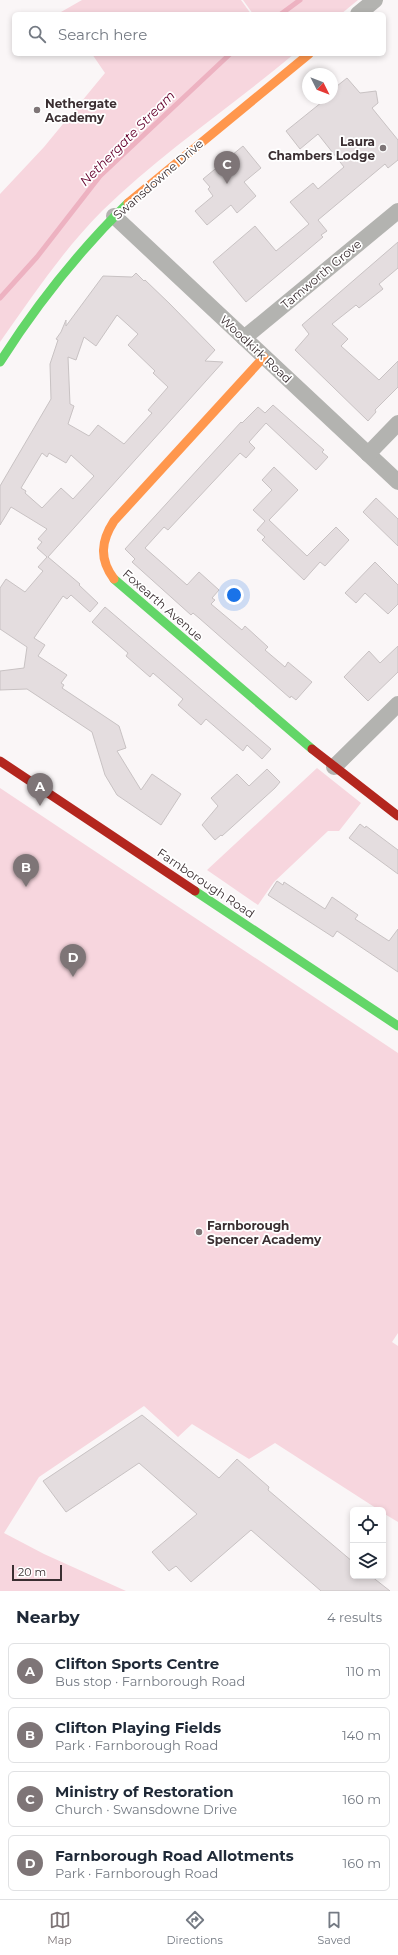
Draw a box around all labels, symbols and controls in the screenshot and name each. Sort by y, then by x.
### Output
search box [12,12,386,56]
icon: search [26,23,48,45]
text: Search here [58,25,147,44]
north arrow [302,68,338,104]
water label: Nethergate Stream [76,87,178,189]
place label: Nethergate Academy [44,96,117,125]
marker: Nethergate Academy [32,105,42,115]
place label: Laura Chambers Lodge [268,134,375,163]
street label: Swansdowne Drive [110,136,206,222]
marker: Laura Chambers Lodge [378,143,388,153]
pin: C [214,151,240,184]
street label: Tamworth Grove [278,236,364,312]
street label: Woodkirk Road [217,312,295,386]
street label: Foxearth Avenue [120,566,206,644]
your location [224,585,244,605]
pin: A [27,773,53,806]
street label: Farnborough Road [155,845,257,921]
pin: B [13,854,39,887]
pin: D [60,944,86,977]
place label: Farnborough Spencer Academy [207,1218,322,1247]
marker: Farnborough Spencer Academy [194,1227,204,1237]
map controls [350,1507,386,1579]
button: locate [350,1507,386,1543]
button: layers [350,1543,386,1579]
scale bar [12,1563,62,1582]
text: 20 m [18,1565,46,1579]
text: Nearby [16,1607,80,1627]
text: 4 results [327,1609,382,1625]
text: Clifton Sports Centre [55,1654,219,1673]
text: A [25,1663,35,1679]
text: 110 m [346,1663,381,1679]
text: Bus stop · Farnborough Road [55,1673,245,1689]
text: Clifton Playing Fields [55,1718,221,1737]
text: B [25,1727,35,1743]
text: 140 m [342,1727,381,1743]
text: Park · Farnborough Road [55,1737,218,1753]
text: Ministry of Restoration [55,1782,234,1801]
text: C [25,1791,35,1807]
text: 160 m [343,1791,381,1807]
text: Church · Swansdowne Drive [55,1801,237,1817]
text: Farnborough Road Allotments [55,1846,294,1865]
text: D [25,1855,35,1871]
text: 160 m [343,1855,381,1871]
text: Park · Farnborough Road [55,1865,218,1881]
tab: Map [47,1909,72,1947]
tab: Directions [167,1909,223,1947]
tab: Saved [318,1909,351,1947]

